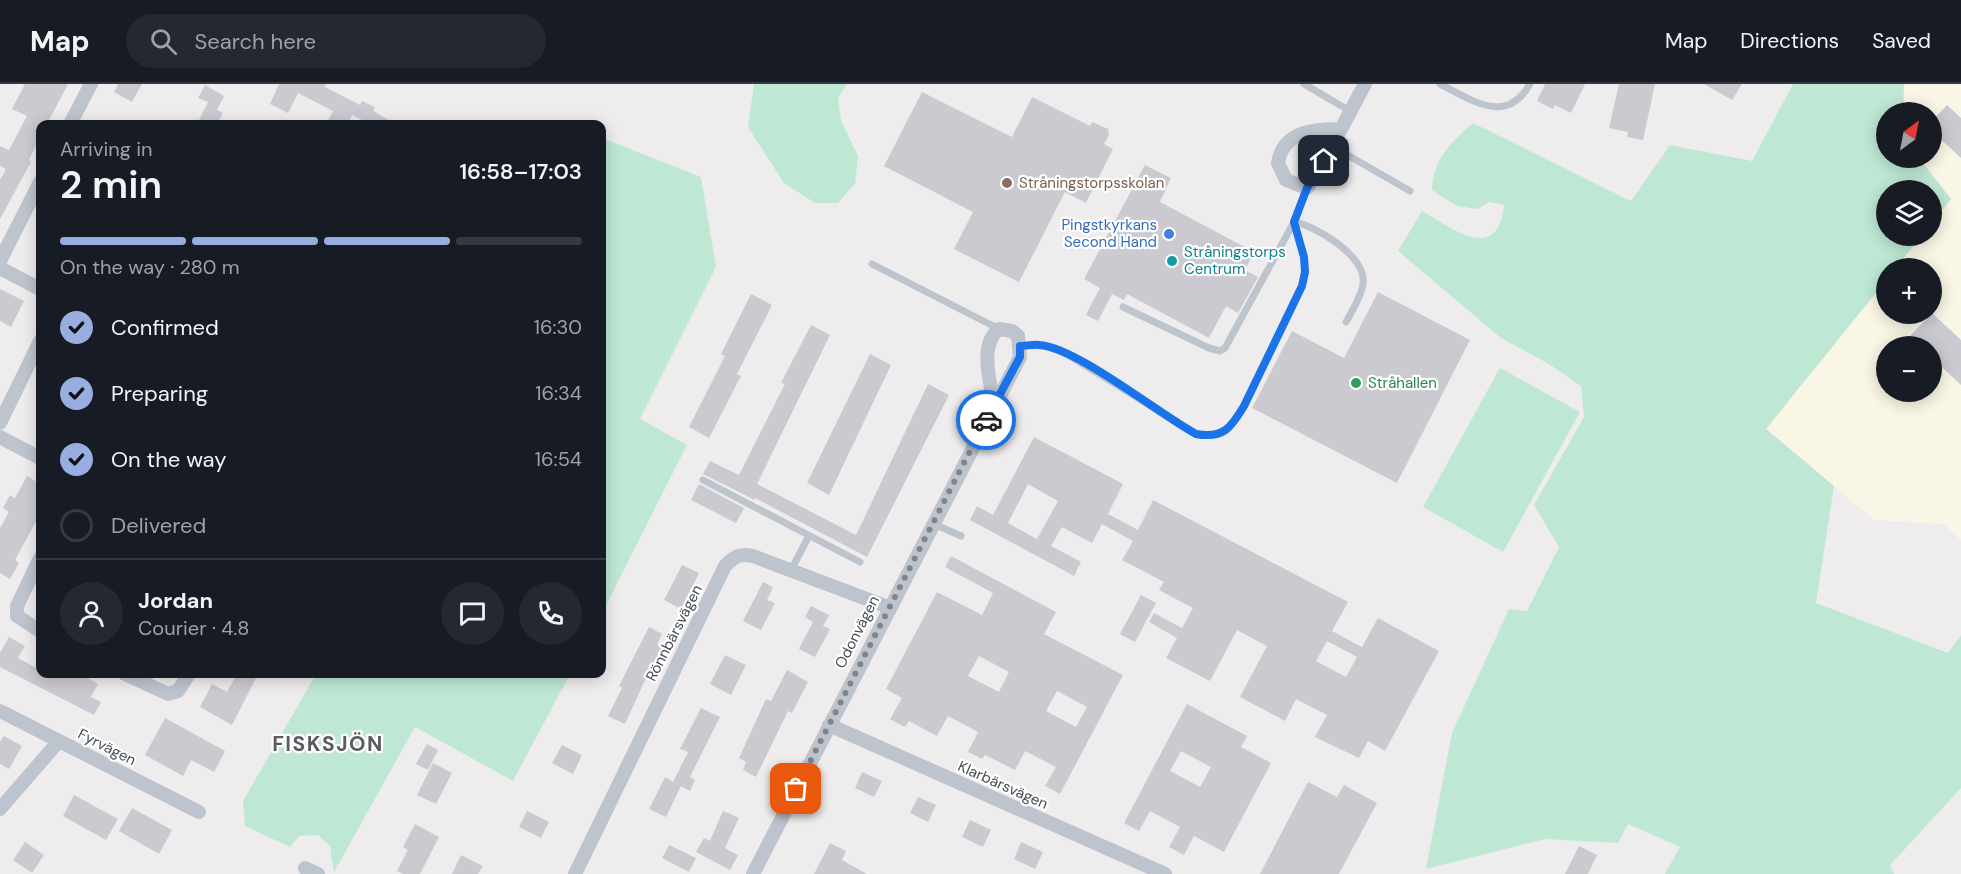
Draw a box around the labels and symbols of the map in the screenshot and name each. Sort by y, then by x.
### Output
north arrow [1876,102,1942,168]
pin [1298,135,1349,186]
place label: Stråningstorpsskolan [1019,173,1164,193]
marker: Stråningstorpsskolan [1000,176,1014,190]
place label: Pingstkyrkans Second Hand [1061,215,1157,252]
marker: Pingstkyrkans Second Hand [1162,227,1176,241]
place label: Stråningstorps Centrum [1184,242,1286,279]
marker: Stråningstorps Centrum [1165,254,1179,268]
place label: Stråhallen [1368,373,1437,393]
marker: Stråhallen [1349,376,1363,390]
courier [956,390,1016,450]
street label: Rönnbärsvägen [641,581,707,685]
street label: Odonvägen [830,592,884,672]
street label: Fyrvägen [74,724,140,770]
district label: FISKSJÖN [272,730,384,758]
street label: Klarbärsvägen [955,756,1051,814]
pin [770,763,821,814]

